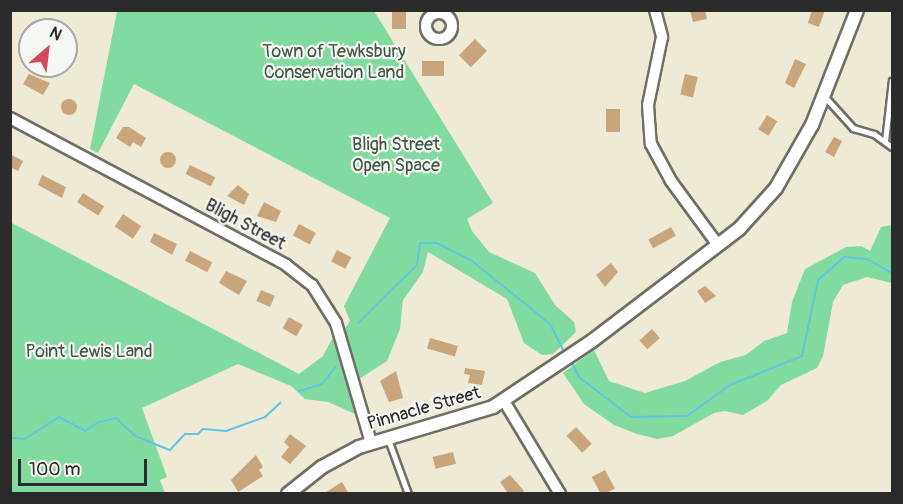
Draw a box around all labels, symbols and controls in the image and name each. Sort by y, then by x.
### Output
north arrow [18,18,78,78]
text: N [46,22,65,45]
park label: Town of Tewksbury Conservation Land [262,42,406,84]
park label: Bligh Street Open Space [352,135,440,178]
street label: Bligh Street [201,195,289,255]
park label: Point Lewis Land [25,341,153,363]
street label: Pinnacle Street [365,383,483,435]
scale bar [21,447,150,485]
text: 100 m [29,458,81,481]

